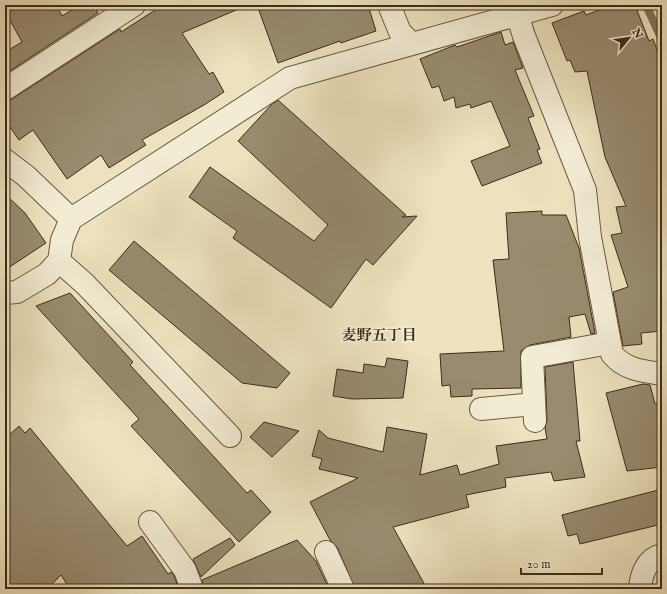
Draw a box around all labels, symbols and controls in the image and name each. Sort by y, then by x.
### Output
north arrow [609,18,649,58]
text: N [628,25,646,42]
district label: 麦野五丁目 [341,326,417,345]
scale bar [521,550,602,576]
text: 20 m [527,557,550,572]

